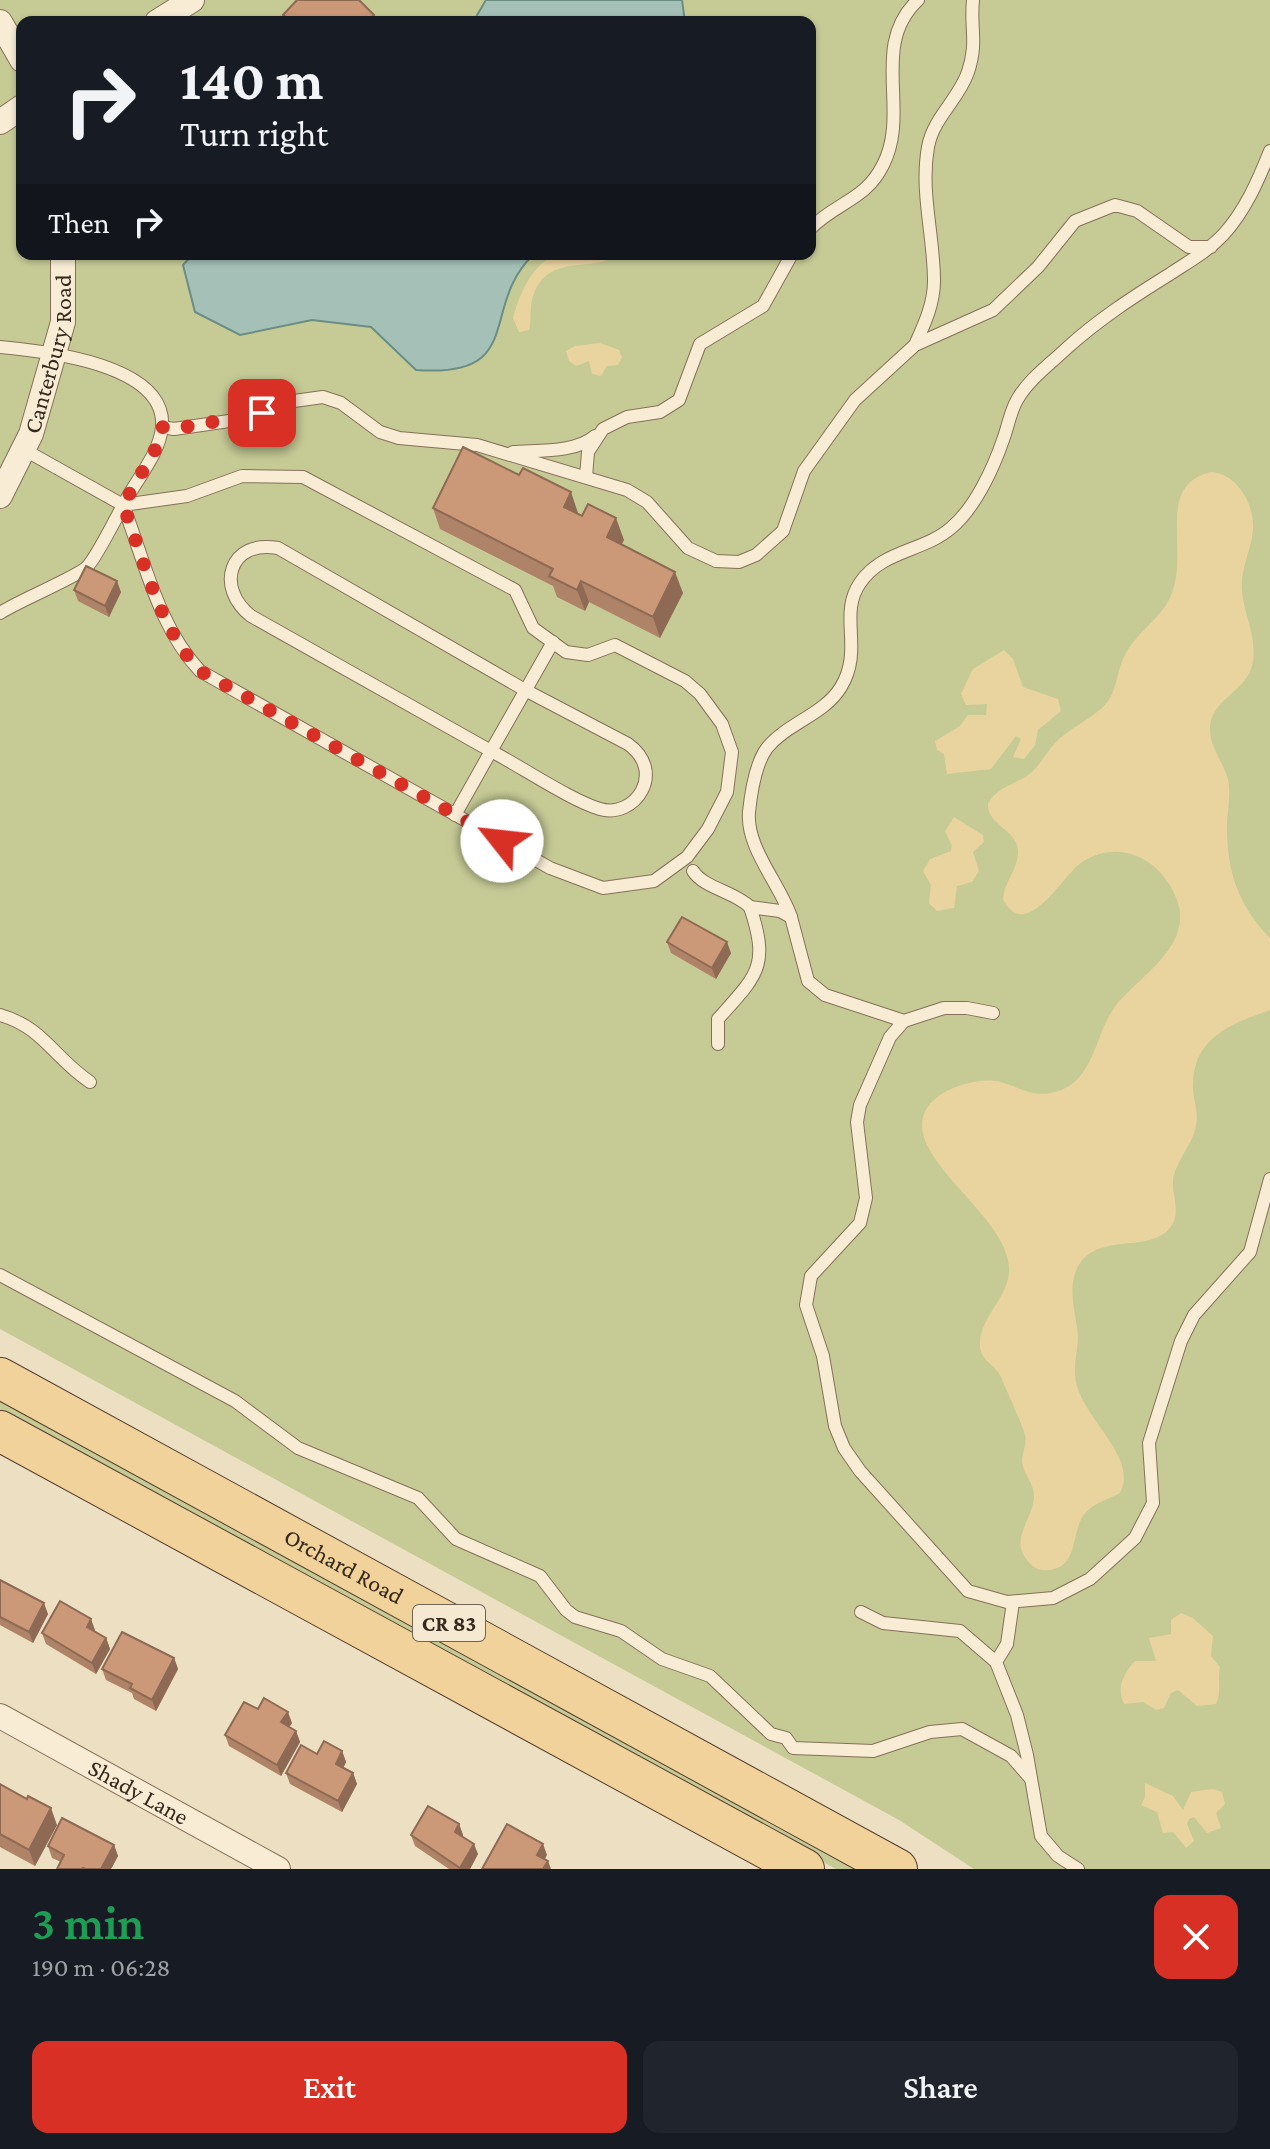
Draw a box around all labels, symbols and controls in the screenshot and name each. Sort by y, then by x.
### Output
icon: right [48,48,152,152]
text: 140 m [180,49,323,111]
text: Turn right [180,114,328,154]
icon: right [126,200,170,244]
text: Then [48,206,110,239]
street label: Canterbury Road [18,274,76,436]
pin [228,379,296,447]
icon: arrive [240,391,284,435]
position arrow [460,799,544,883]
street label: Orchard Road [280,1522,409,1609]
road number: CR 83 [413,1605,485,1641]
street label: Shady Lane [84,1753,193,1830]
button: close [1154,1895,1238,1979]
text: 3 min [32,1896,144,1949]
text: 190 m · 06:28 [32,1953,171,1982]
button: Exit [32,2041,627,2133]
button: Share [643,2041,1238,2133]

